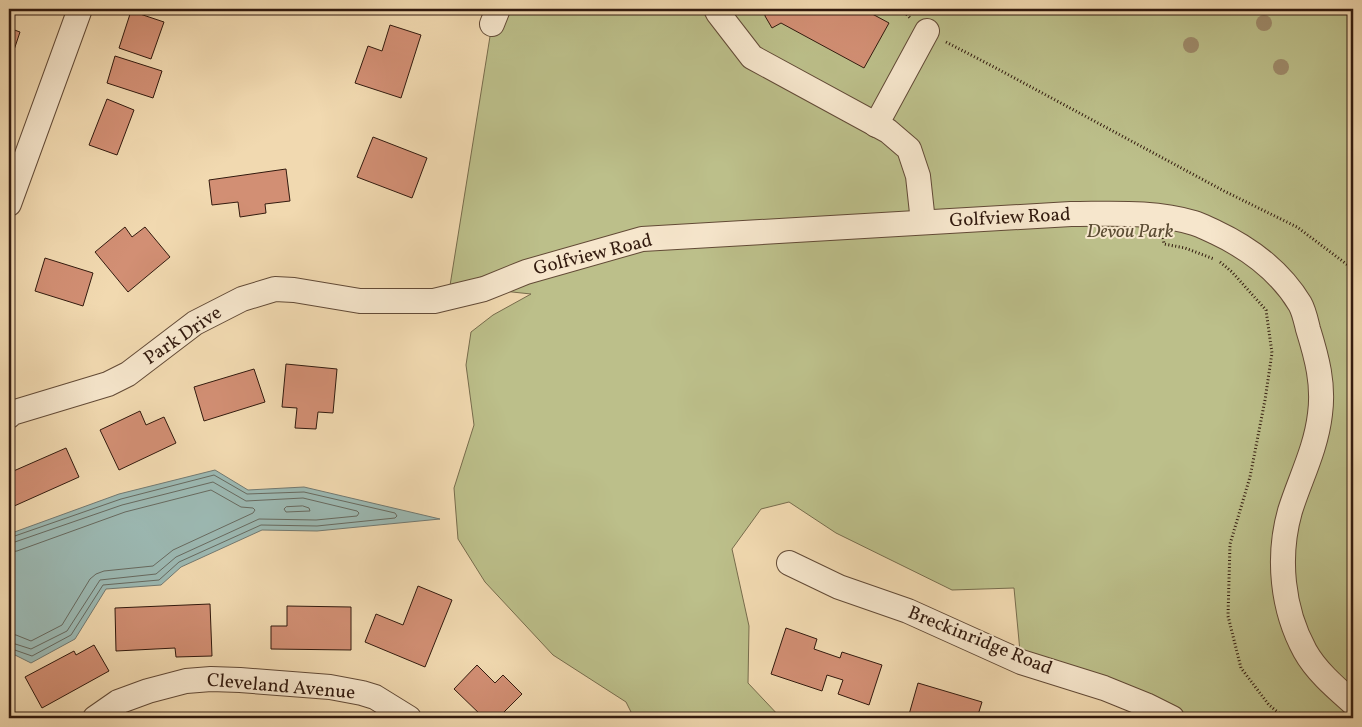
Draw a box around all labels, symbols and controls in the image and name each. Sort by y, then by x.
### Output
street label: Golfview Road [949,202,1071,234]
park label: Devou Park [1087,219,1174,245]
street label: Golfview Road [531,228,655,282]
street label: Park Drive [139,300,227,372]
street label: Breckinridge Road [904,600,1056,682]
street label: Cleveland Avenue [206,668,356,706]

